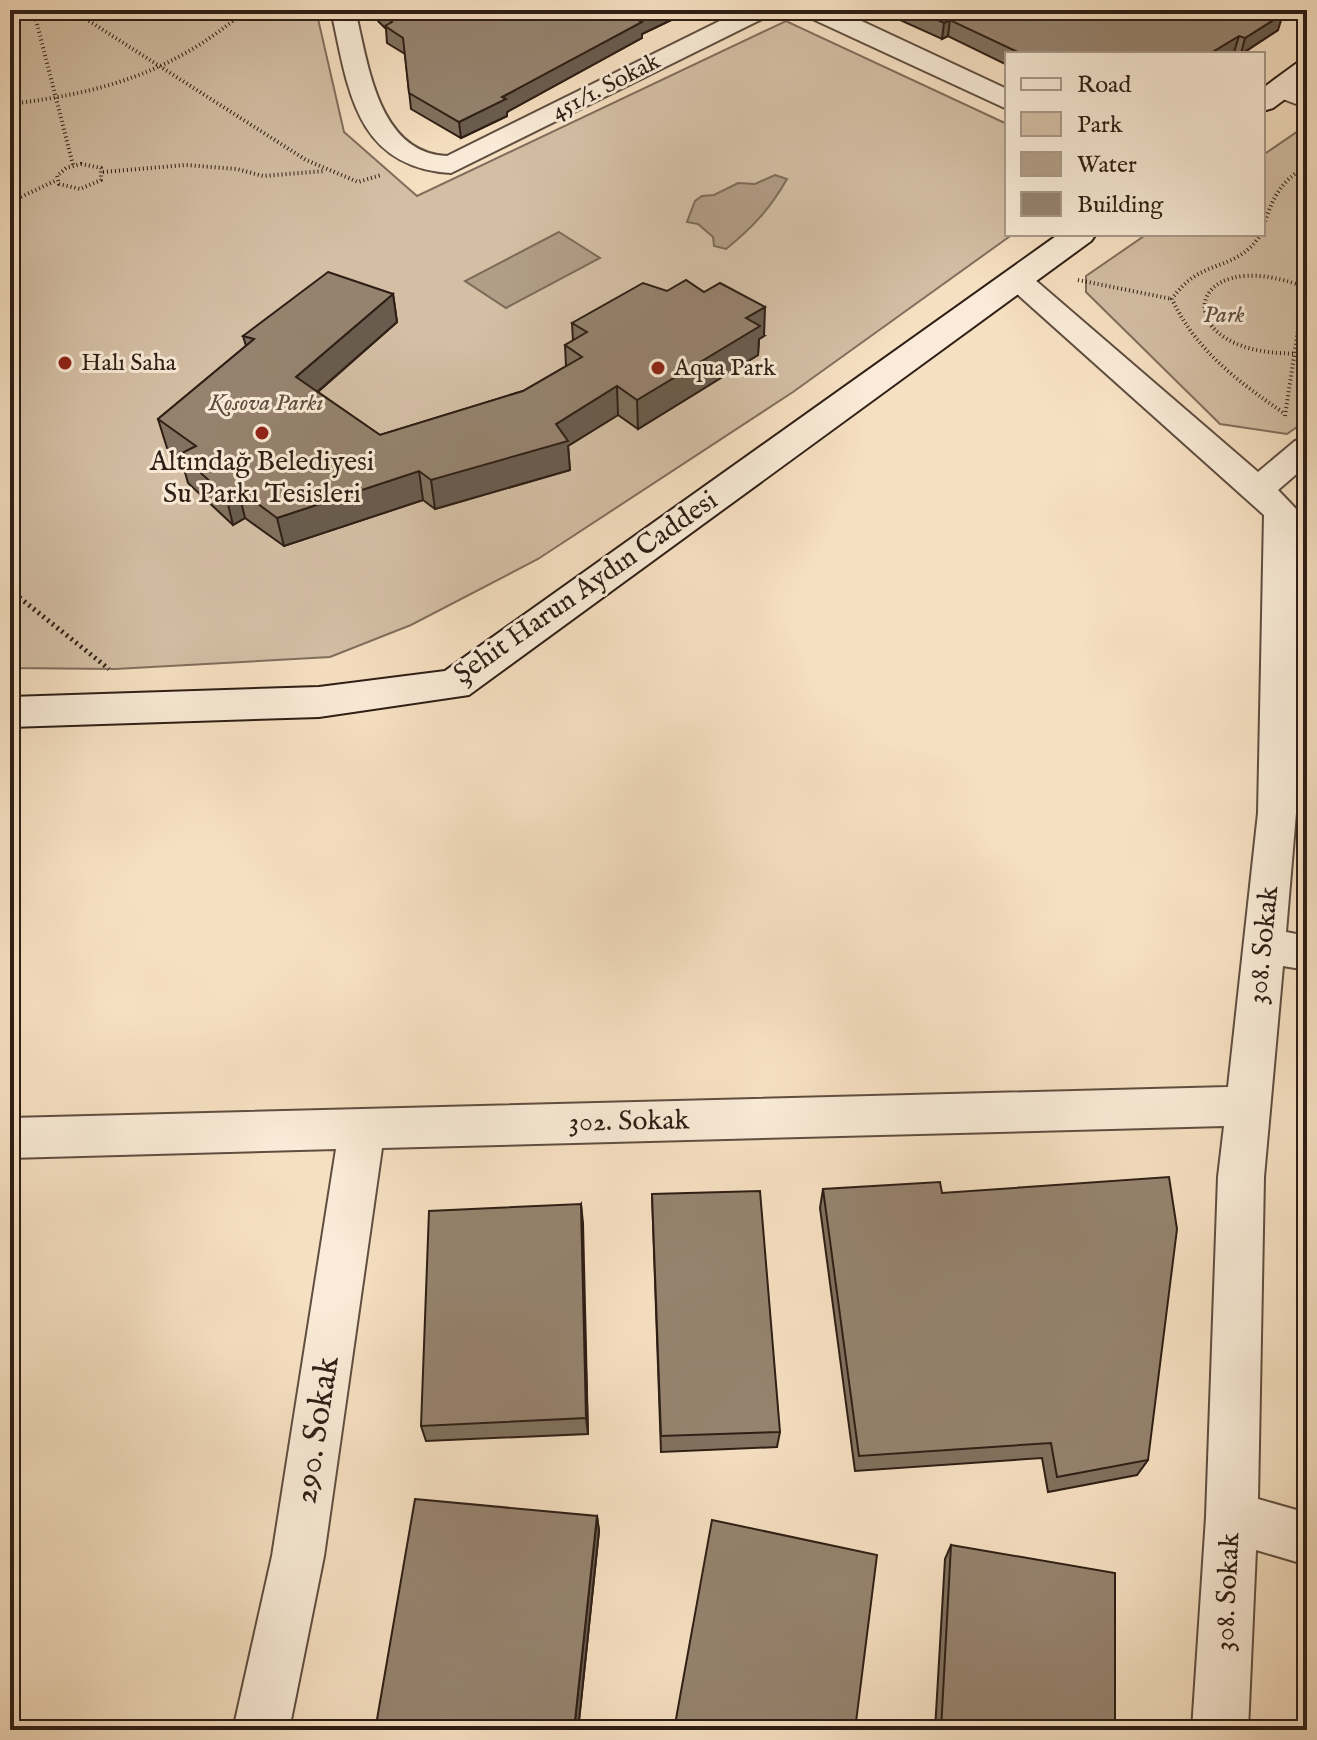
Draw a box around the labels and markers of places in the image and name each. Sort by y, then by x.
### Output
place label: Halı Saha [81,348,177,379]
place label: Aqua Park [673,353,776,384]
marker: Halı Saha [56,354,74,372]
marker: Aqua Park [649,359,667,377]
marker: Altındağ Belediyesi Su Parkı Tesisleri [253,424,271,442]
place label: Altındağ Belediyesi Su Parkı Tesisleri [149,445,374,512]

